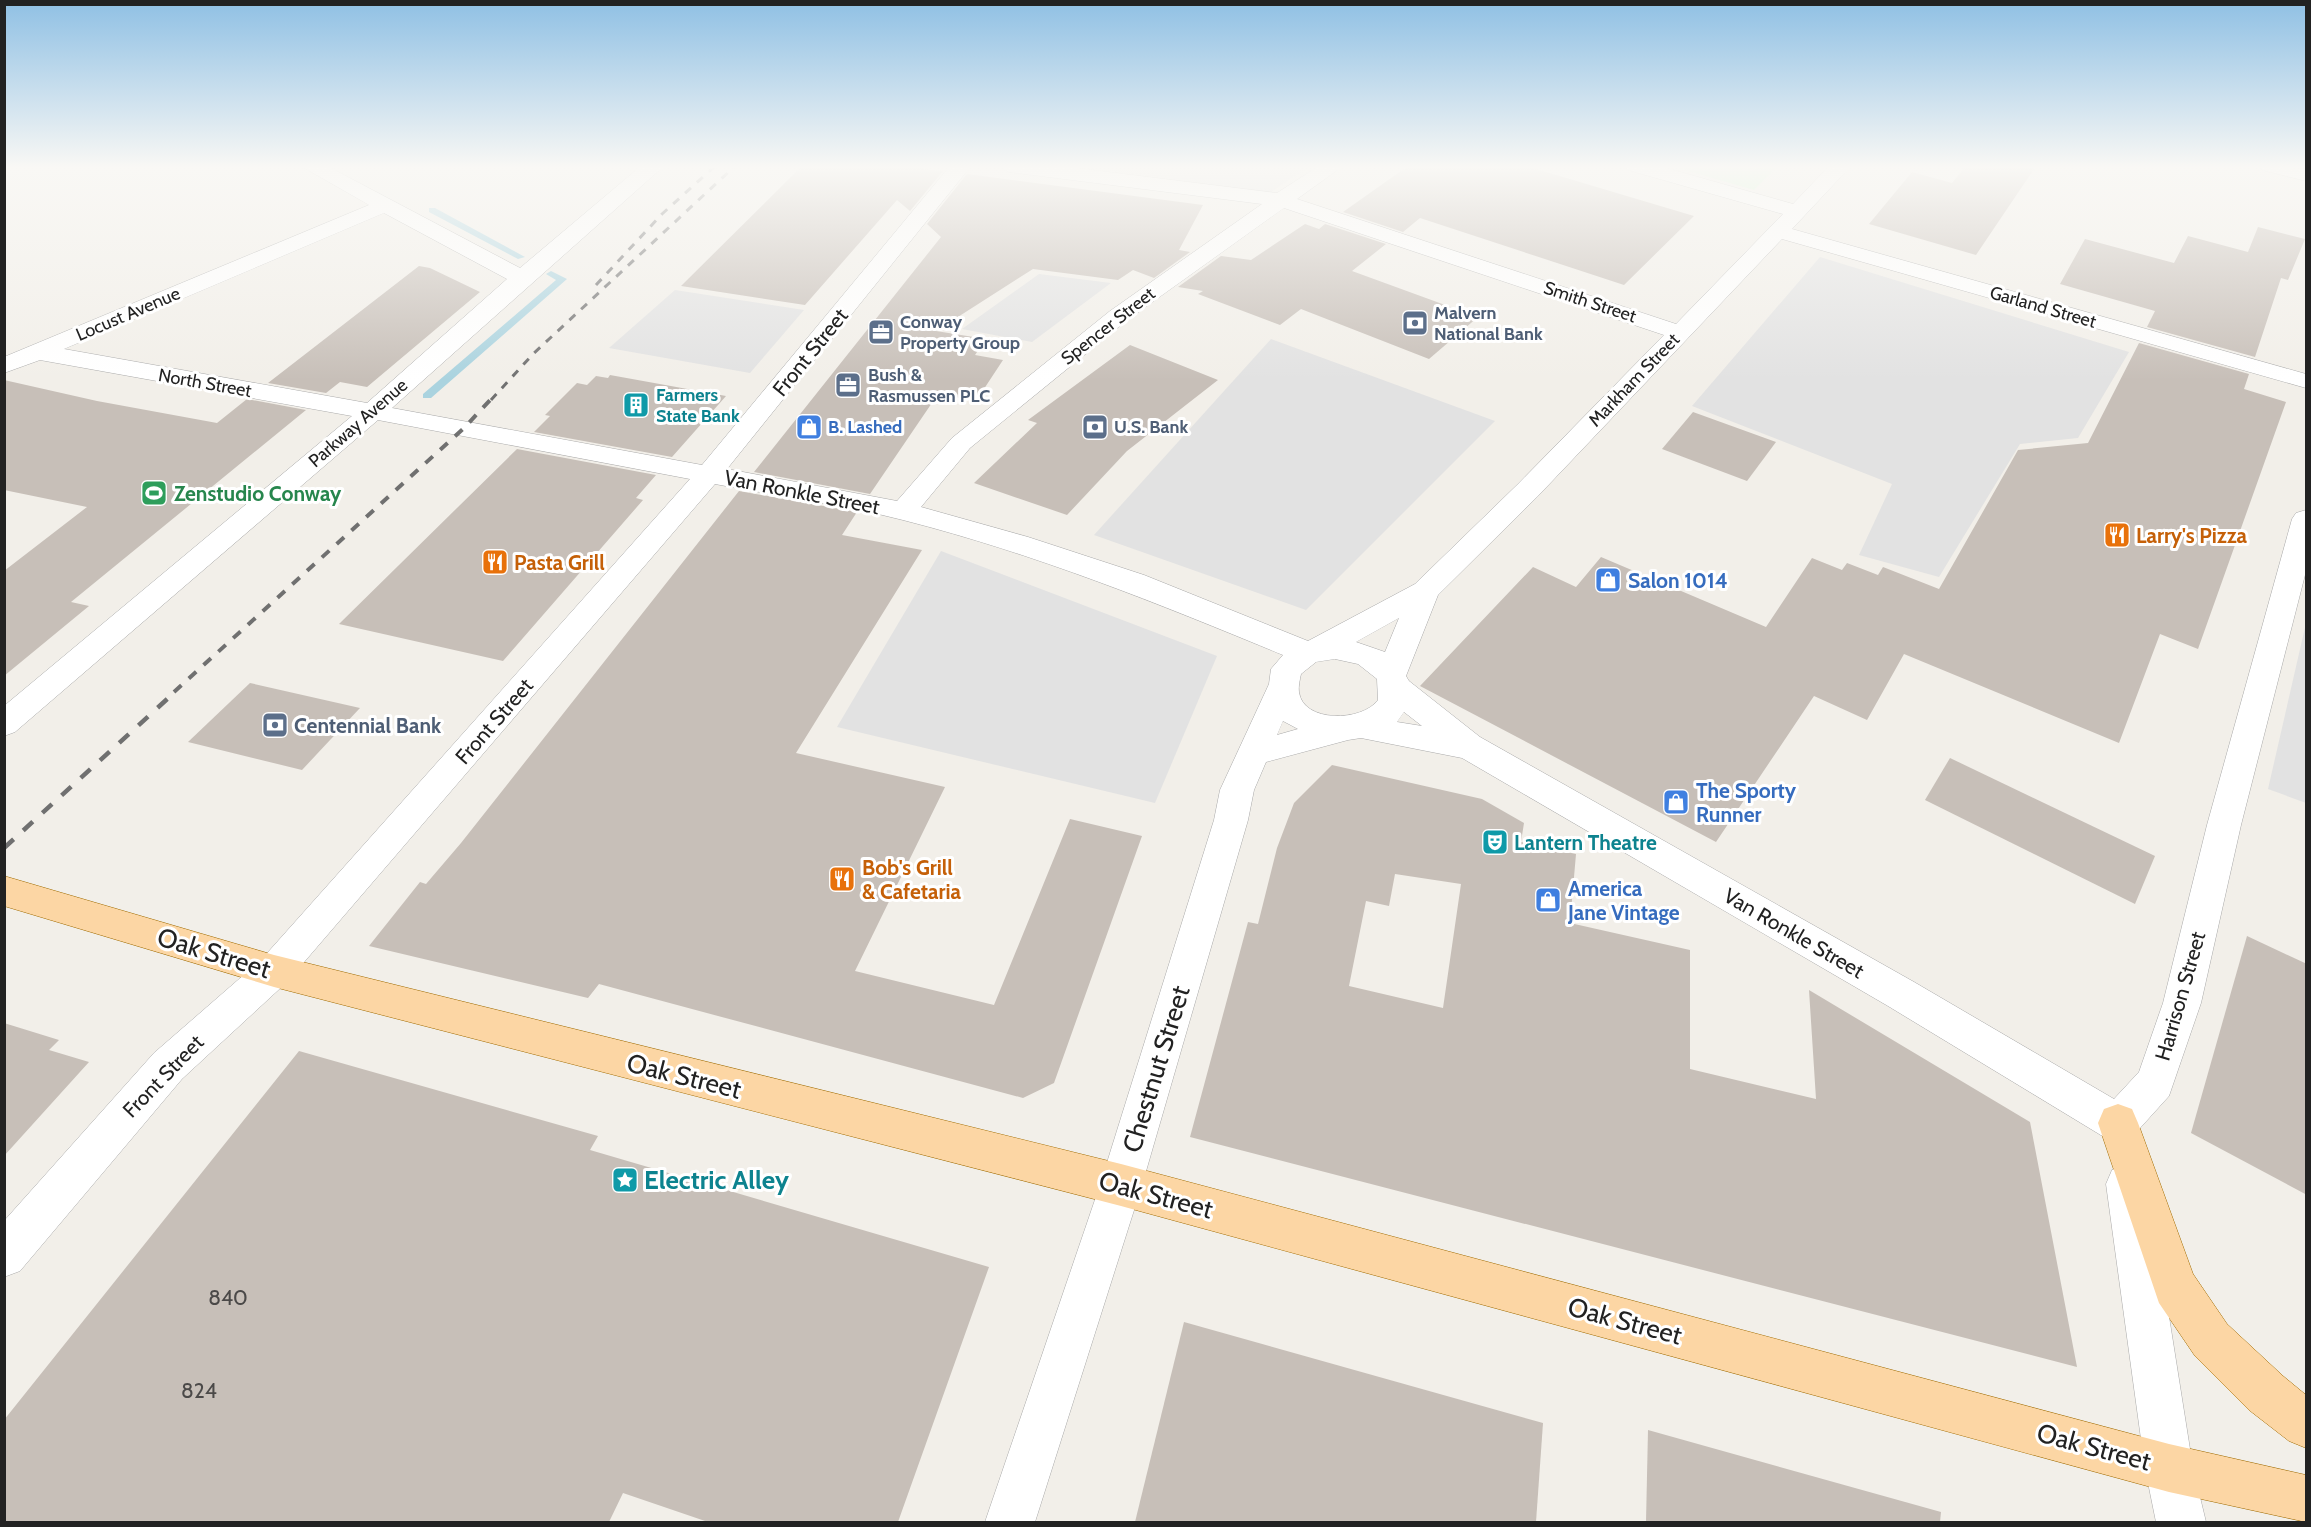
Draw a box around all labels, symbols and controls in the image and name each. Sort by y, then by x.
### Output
street label: Smith Street [1541,277,1639,327]
street label: Garland Street [1987,281,2099,333]
street label: Locust Avenue [73,282,183,346]
street label: Spencer Street [1057,283,1159,369]
place label: Malvern National Bank [1434,302,1543,345]
street label: Front Street [767,303,853,401]
bank icon: Malvern National Bank [1400,308,1430,338]
place label: Conway Property Group [900,311,1020,354]
office icon: Conway Property Group [866,317,896,347]
street label: Markham Street [1584,329,1684,431]
street label: North Street [157,364,253,402]
place label: Bush & Rasmussen PLC [868,364,990,407]
office icon: Bush & Rasmussen PLC [833,370,863,400]
street label: Parkway Avenue [304,374,412,472]
place label: Farmers State Bank [656,384,740,427]
building icon: Farmers State Bank [621,390,651,420]
shop icon: B. Lashed [794,412,824,442]
bank icon: U.S. Bank [1080,412,1110,442]
place label: B. Lashed [828,416,902,438]
place label: U.S. Bank [1114,416,1188,438]
street label: Van Ronkle Street [722,465,882,519]
sports icon: Zenstudio Conway [139,478,169,508]
place label: Zenstudio Conway [174,481,342,506]
restaurant icon: Larry's Pizza [2102,520,2132,550]
place label: Larry's Pizza [2136,523,2248,548]
restaurant icon: Pasta Grill [480,547,510,577]
place label: Pasta Grill [514,550,605,575]
shop icon: Salon 1014 [1593,565,1623,595]
place label: Salon 1014 [1628,568,1728,593]
street label: Front Street [450,673,538,769]
bank icon: Centennial Bank [260,710,290,740]
place label: Centennial Bank [294,713,442,738]
place label: The Sporty Runner [1696,778,1797,827]
shop icon: The Sporty Runner [1661,787,1691,817]
theatre icon: Lantern Theatre [1480,827,1510,857]
place label: Lantern Theatre [1514,830,1657,855]
place label: Bob's Grill & Cafetaria [862,855,962,904]
restaurant icon: Bob's Grill & Cafetaria [827,864,857,894]
place label: America Jane Vintage [1567,876,1680,925]
street label: Van Ronkle Street [1719,883,1869,983]
shop icon: America Jane Vintage [1533,885,1563,915]
street label: Oak Street [154,921,275,985]
street label: Harrison Street [2150,929,2210,1063]
street label: Chestnut Street [1115,982,1197,1156]
street label: Front Street [117,1029,209,1123]
street label: Oak Street [624,1046,745,1106]
place label: Electric Alley [644,1164,789,1196]
street label: Oak Street [1096,1164,1217,1226]
place icon: Electric Alley [610,1165,640,1195]
house number: 840 [208,1285,248,1310]
street label: Oak Street [1565,1290,1686,1352]
house number: 824 [181,1378,217,1403]
street label: Oak Street [2034,1416,2155,1478]

